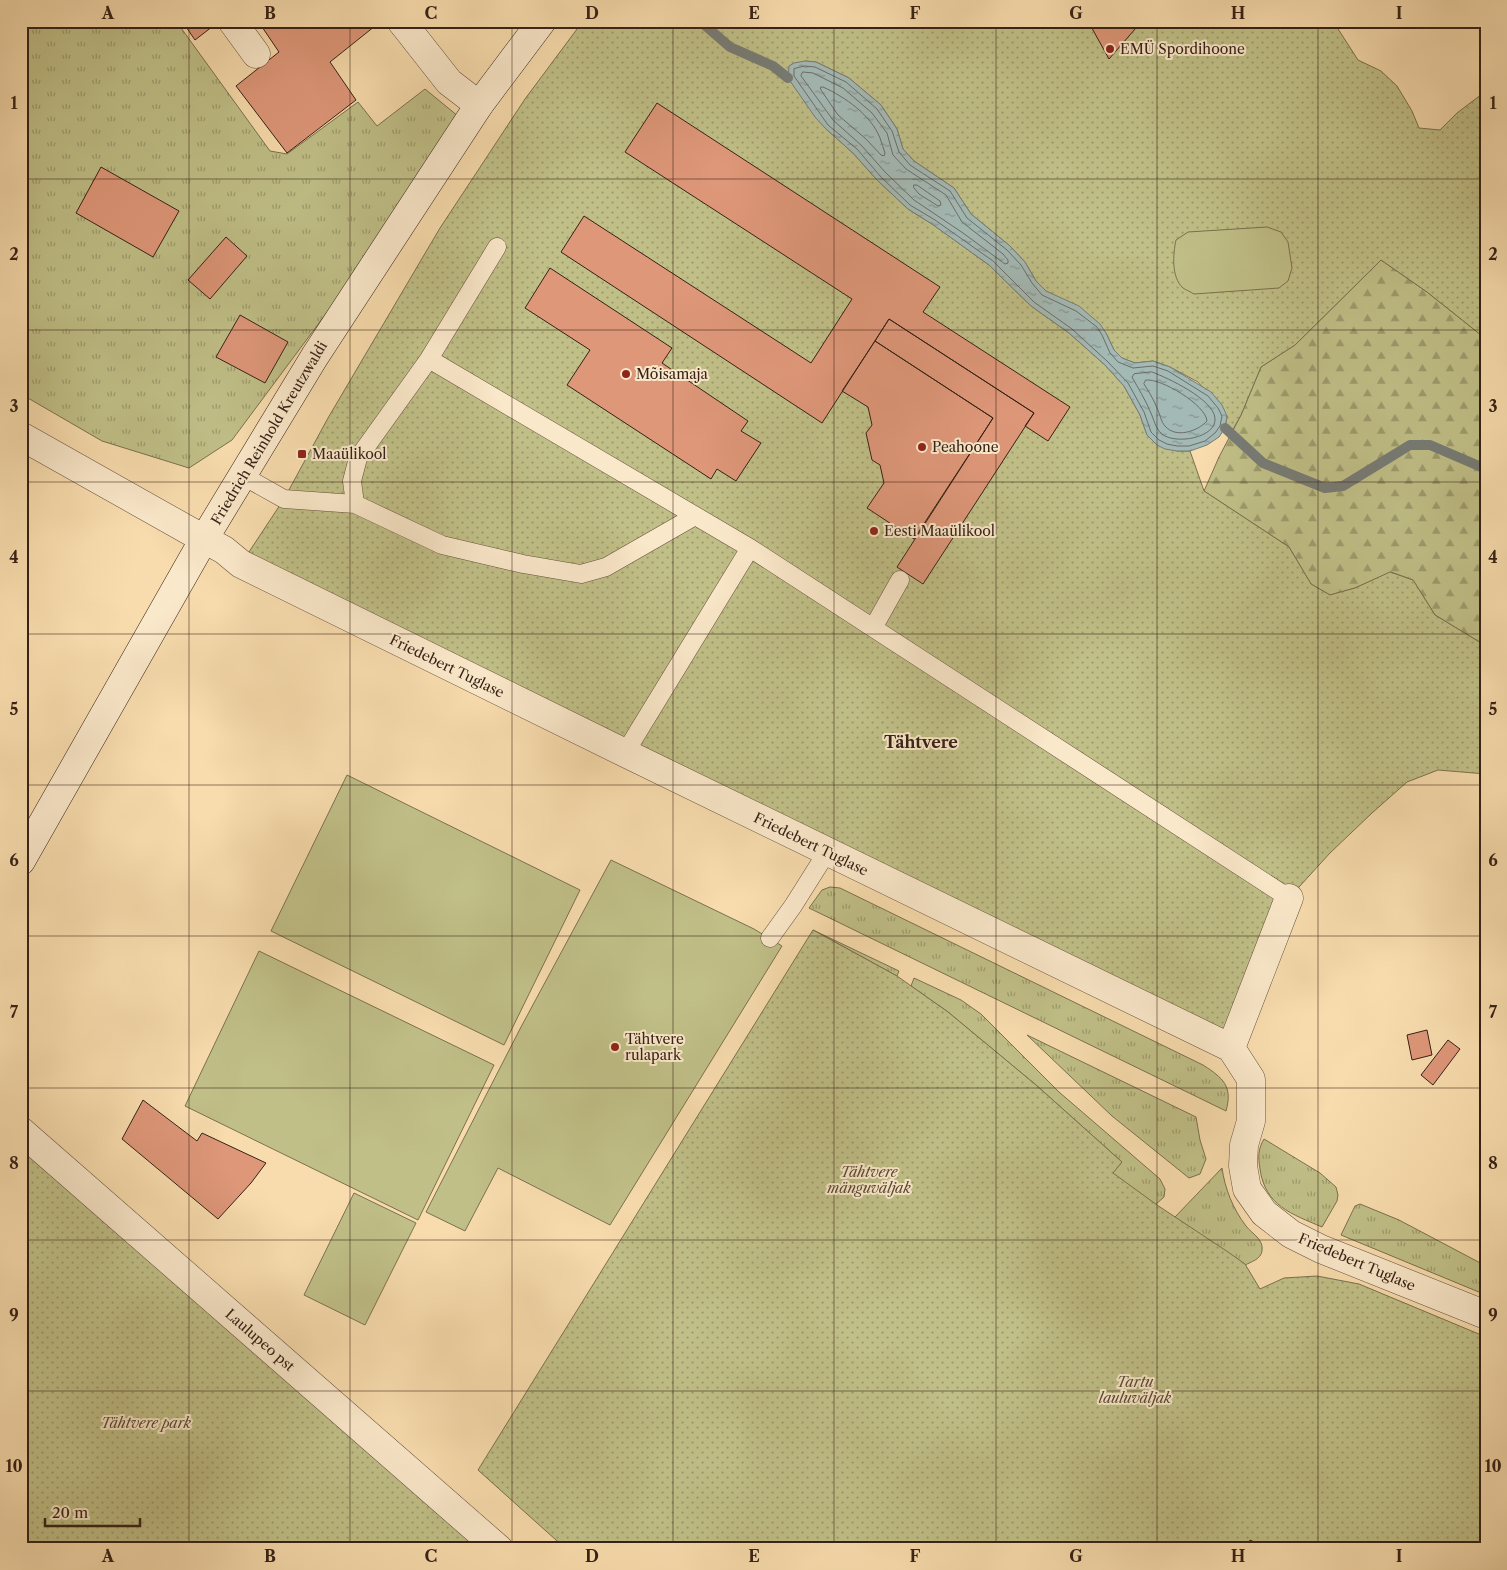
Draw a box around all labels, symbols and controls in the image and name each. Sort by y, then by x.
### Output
text: A [101,3,115,23]
text: B [264,3,276,23]
text: C [425,3,437,23]
text: D [585,3,599,23]
text: E [748,3,760,23]
text: F [910,3,921,23]
text: G [1069,3,1083,23]
text: H [1231,3,1245,23]
text: I [1396,3,1403,23]
place label: EMÜ Spordihoone [1120,40,1245,58]
marker: EMÜ Spordihoone [1104,43,1116,55]
text: 1 [10,93,18,113]
text: 1 [1489,93,1497,113]
text: 2 [9,244,19,264]
text: 2 [1488,244,1498,264]
street label: Friedrich Reinhold Kreutzwaldi [207,338,331,528]
place label: Mõisamaja [636,365,709,383]
marker: Mõisamaja [620,368,632,380]
text: 3 [9,396,19,416]
text: 3 [1488,396,1498,416]
place label: Peahoone [932,438,999,456]
marker: Peahoone [916,441,928,453]
place label: Maaülikool [312,445,387,463]
marker: Maaülikool [296,448,308,460]
place label: Eesti Maaülikool [884,522,995,540]
marker: Eesti Maaülikool [868,525,880,537]
text: 4 [9,547,19,567]
text: 4 [1488,547,1498,567]
street label: Friedebert Tuglase [387,630,507,702]
text: 5 [10,699,19,719]
text: 5 [1489,699,1498,719]
district label: Tähtvere [884,732,958,752]
street label: Friedebert Tuglase [751,808,871,880]
text: 6 [9,850,19,870]
text: 6 [1488,850,1498,870]
text: 7 [10,1002,19,1022]
text: 7 [1489,1002,1498,1022]
place label: Tähtvere rulapark [625,1030,684,1064]
marker: Tähtvere rulapark [609,1041,621,1053]
text: 8 [9,1153,19,1173]
text: 8 [1488,1153,1498,1173]
park label: Tähtvere mänguväljak [826,1163,911,1197]
street label: Friedebert Tuglase [1296,1229,1418,1295]
text: 9 [9,1305,19,1325]
street label: Laulupeo pst [222,1305,299,1375]
text: 9 [1488,1305,1498,1325]
park label: Tartu lauluväljak [1099,1373,1172,1407]
park label: Tähtvere park [101,1414,192,1432]
text: 10 [5,1456,23,1476]
text: 10 [1484,1456,1502,1476]
scale bar [45,1495,140,1527]
text: 20 m [52,1503,88,1522]
text: A [101,1546,115,1566]
text: B [264,1546,276,1566]
text: C [425,1546,437,1566]
text: D [585,1546,599,1566]
text: E [748,1546,760,1566]
text: F [910,1546,921,1566]
text: G [1069,1546,1083,1566]
text: H [1231,1546,1245,1566]
text: I [1396,1546,1403,1566]

